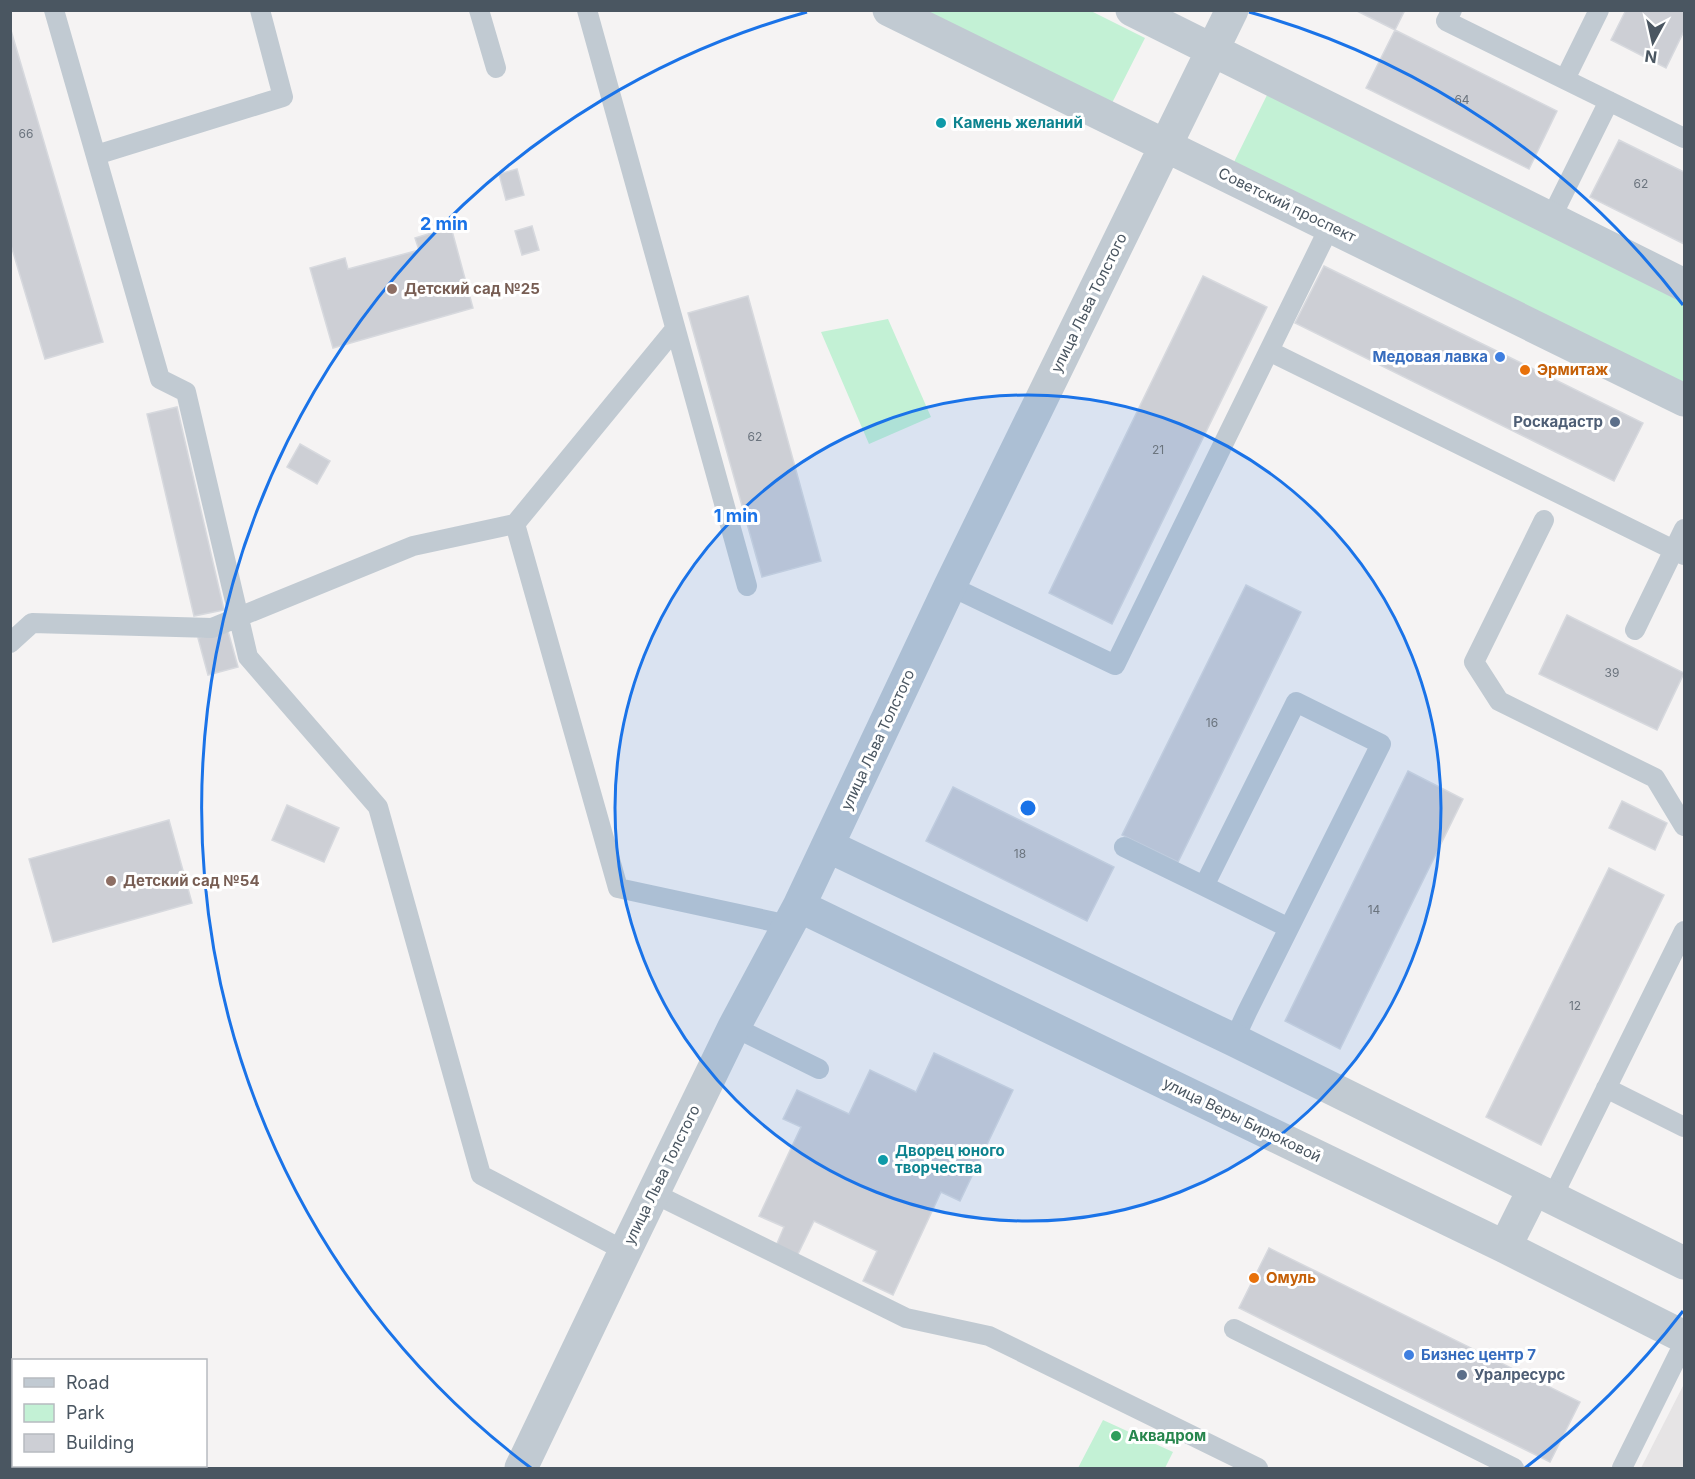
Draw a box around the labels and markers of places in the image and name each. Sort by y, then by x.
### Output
place label: Камень желаний [953,113,1083,132]
marker: Камень желаний [934,116,948,130]
place label: Детский сад №25 [404,279,540,298]
marker: Детский сад №25 [385,282,399,296]
place label: Медовая лавка [1372,347,1488,366]
marker: Медовая лавка [1493,350,1507,364]
place label: Эрмитаж [1537,360,1608,379]
marker: Эрмитаж [1518,363,1532,377]
place label: Роскадастр [1513,412,1603,431]
marker: Роскадастр [1608,415,1622,429]
centre of rings [1018,798,1038,818]
place label: Детский сад №54 [123,871,260,890]
marker: Детский сад №54 [104,874,118,888]
place label: Дворец юного творчества [895,1141,1005,1177]
marker: Дворец юного творчества [876,1153,890,1167]
place label: Омуль [1266,1268,1316,1287]
marker: Омуль [1247,1271,1261,1285]
place label: Бизнес центр 7 [1421,1345,1536,1364]
marker: Бизнес центр 7 [1402,1348,1416,1362]
place label: Уралресурс [1474,1365,1566,1384]
marker: Уралресурс [1455,1368,1469,1382]
place label: Аквадром [1128,1426,1206,1445]
marker: Аквадром [1109,1429,1123,1443]

